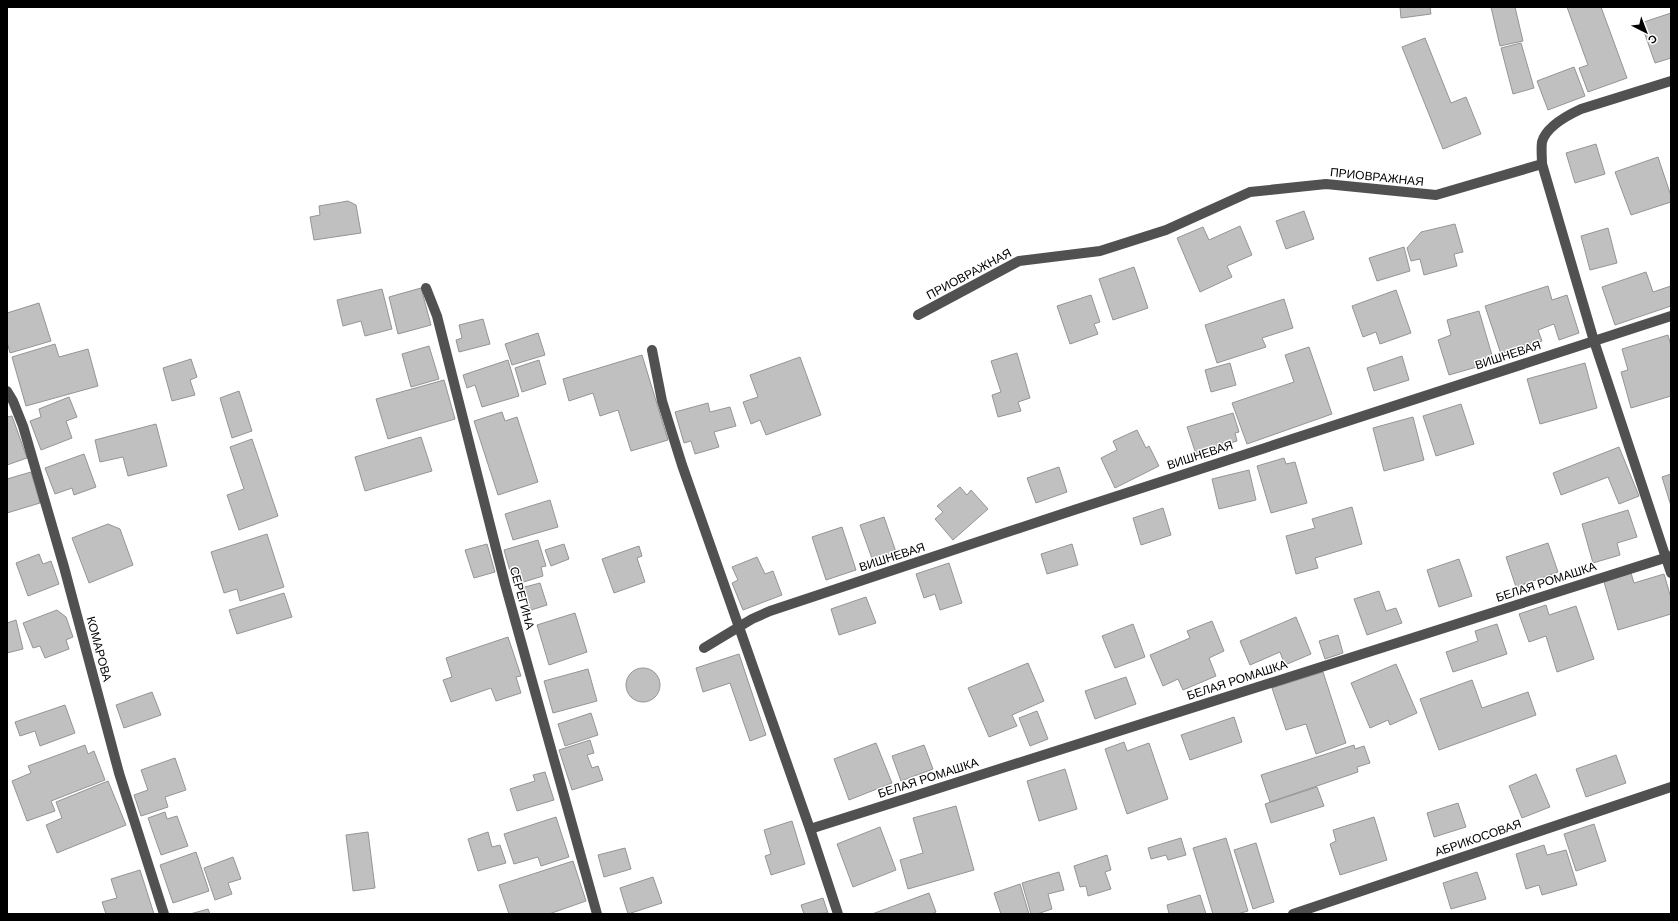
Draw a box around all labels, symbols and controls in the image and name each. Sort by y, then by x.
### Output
north arrow [1626,12,1666,52]
text: С [1646,32,1660,47]
street label: ПРИОВРАЖНАЯ [1329,165,1425,189]
street label: ПРИОВРАЖНАЯ [924,246,1014,302]
street label: ВИШНЕВАЯ [1473,338,1543,372]
street label: ВИШНЕВАЯ [1165,438,1235,472]
street label: ВИШНЕВАЯ [857,540,927,574]
street label: БЕЛАЯ РОМАШКА [1494,559,1598,605]
street label: СЕРЕГИНА [507,565,537,631]
street label: КОМАРОВА [84,615,114,683]
street label: БЕЛАЯ РОМАШКА [1185,657,1289,703]
street label: БЕЛАЯ РОМАШКА [876,755,980,801]
street label: АБРИКОСОВАЯ [1433,817,1523,859]

